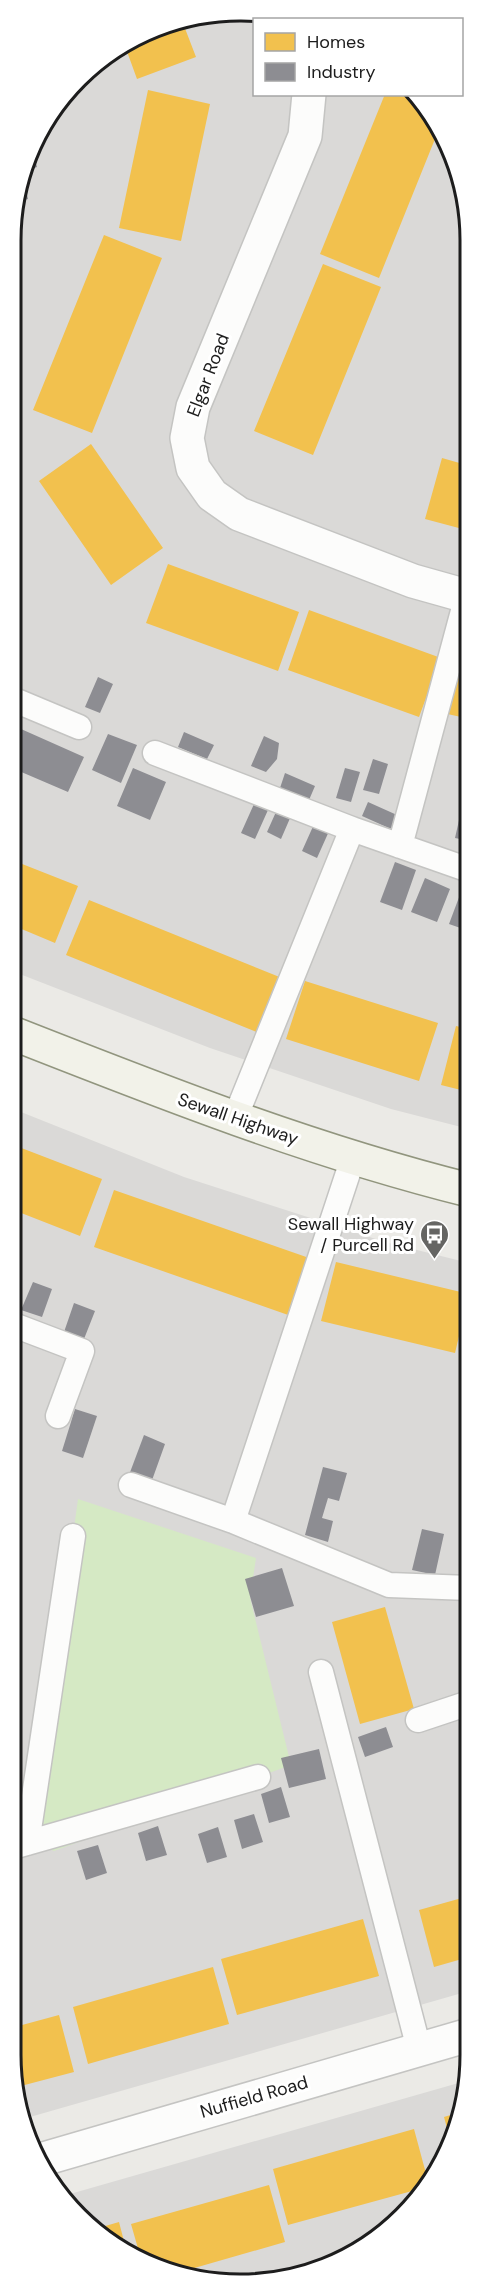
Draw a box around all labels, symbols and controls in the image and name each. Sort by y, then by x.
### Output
legend [253,18,463,96]
text: Homes [307,30,365,54]
text: Industry [307,60,376,84]
street label: Elgar Road [181,330,235,420]
street label: Sewall Highway [174,1087,302,1151]
place label: Sewall Highway / Purcell Rd [288,1212,414,1257]
bus stop icon: Sewall Highway / Purcell Rd [419,1218,451,1260]
street label: Nuffield Road [197,2070,311,2124]

